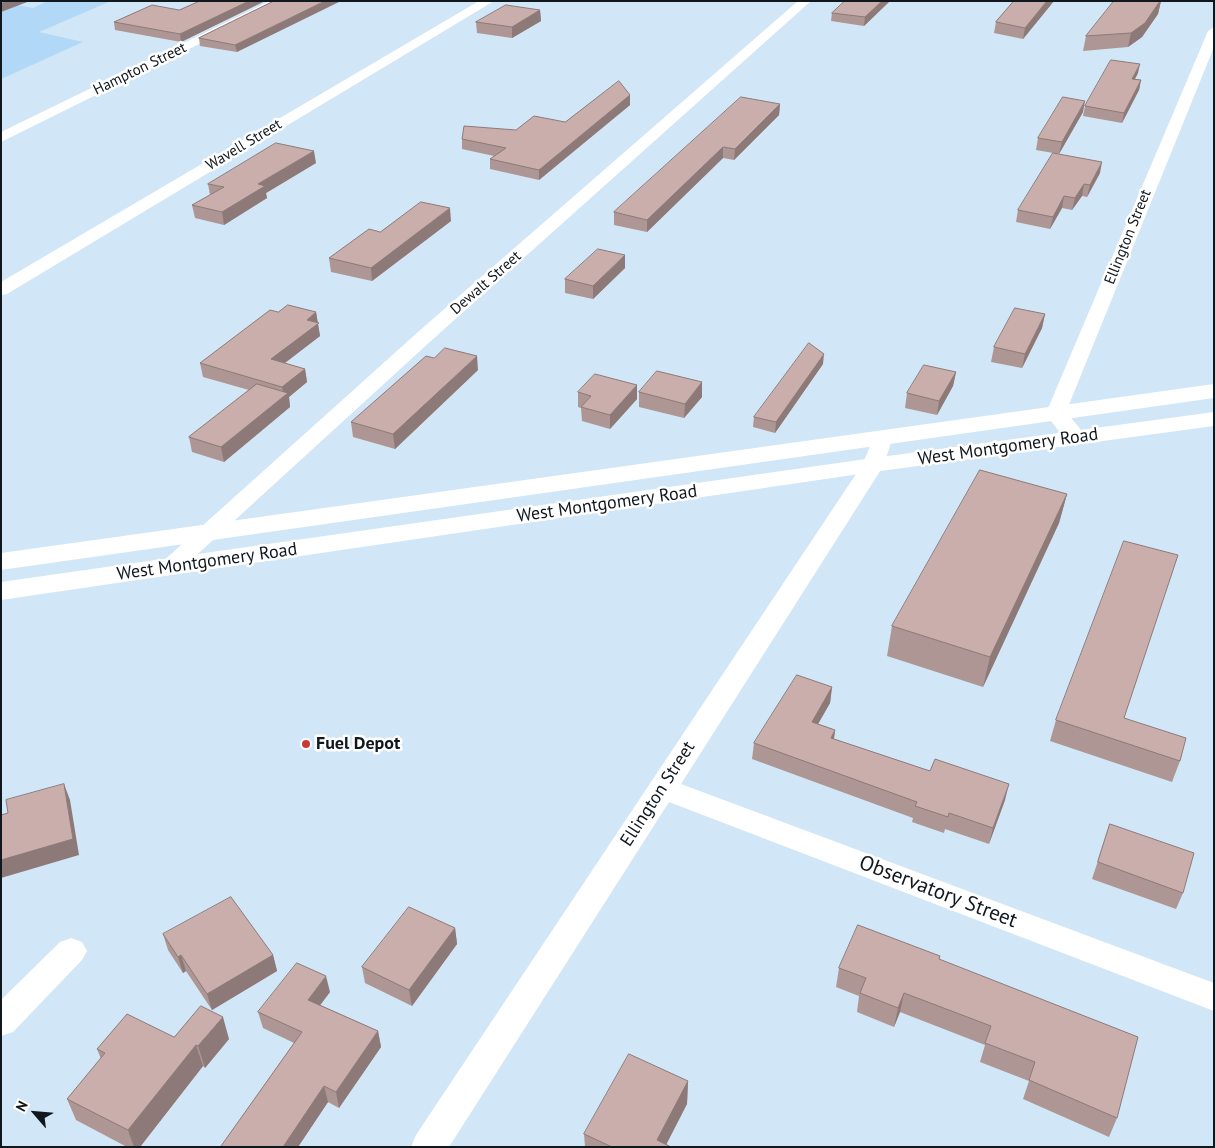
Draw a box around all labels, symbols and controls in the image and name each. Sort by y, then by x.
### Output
street label: Hampton Street [91,39,189,99]
street label: Wavell Street [203,115,285,175]
street label: Ellington Street [1101,187,1155,287]
street label: Dewalt Street [447,248,525,318]
street label: West Montgomery Road [916,424,1100,470]
street label: West Montgomery Road [515,481,699,527]
street label: West Montgomery Road [115,539,299,585]
place label: Fuel Depot [316,733,400,755]
marker: Fuel Depot [300,738,312,750]
street label: Ellington Street [616,738,700,850]
street label: Observatory Street [855,850,1021,934]
north arrow [10,1088,60,1138]
text: N [12,1098,32,1114]

